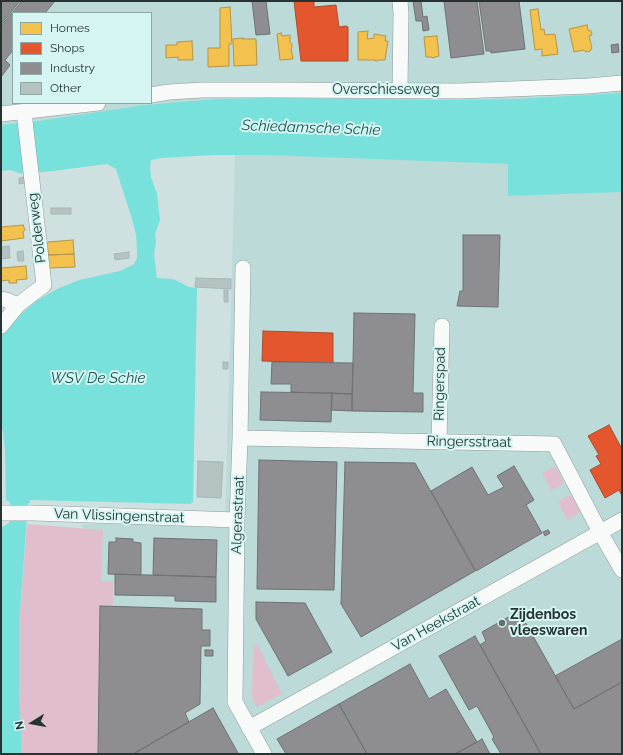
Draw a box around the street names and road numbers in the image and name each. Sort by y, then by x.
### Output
street label: Overschieseweg [332,82,440,98]
street label: Polderweg [24,192,50,264]
street label: Ringerspad [431,347,449,421]
street label: Ringersstraat [426,433,512,451]
street label: Algerastraat [228,475,248,555]
street label: Van Vlissingenstraat [53,505,185,527]
street label: Van Heekstraat [389,593,483,655]

